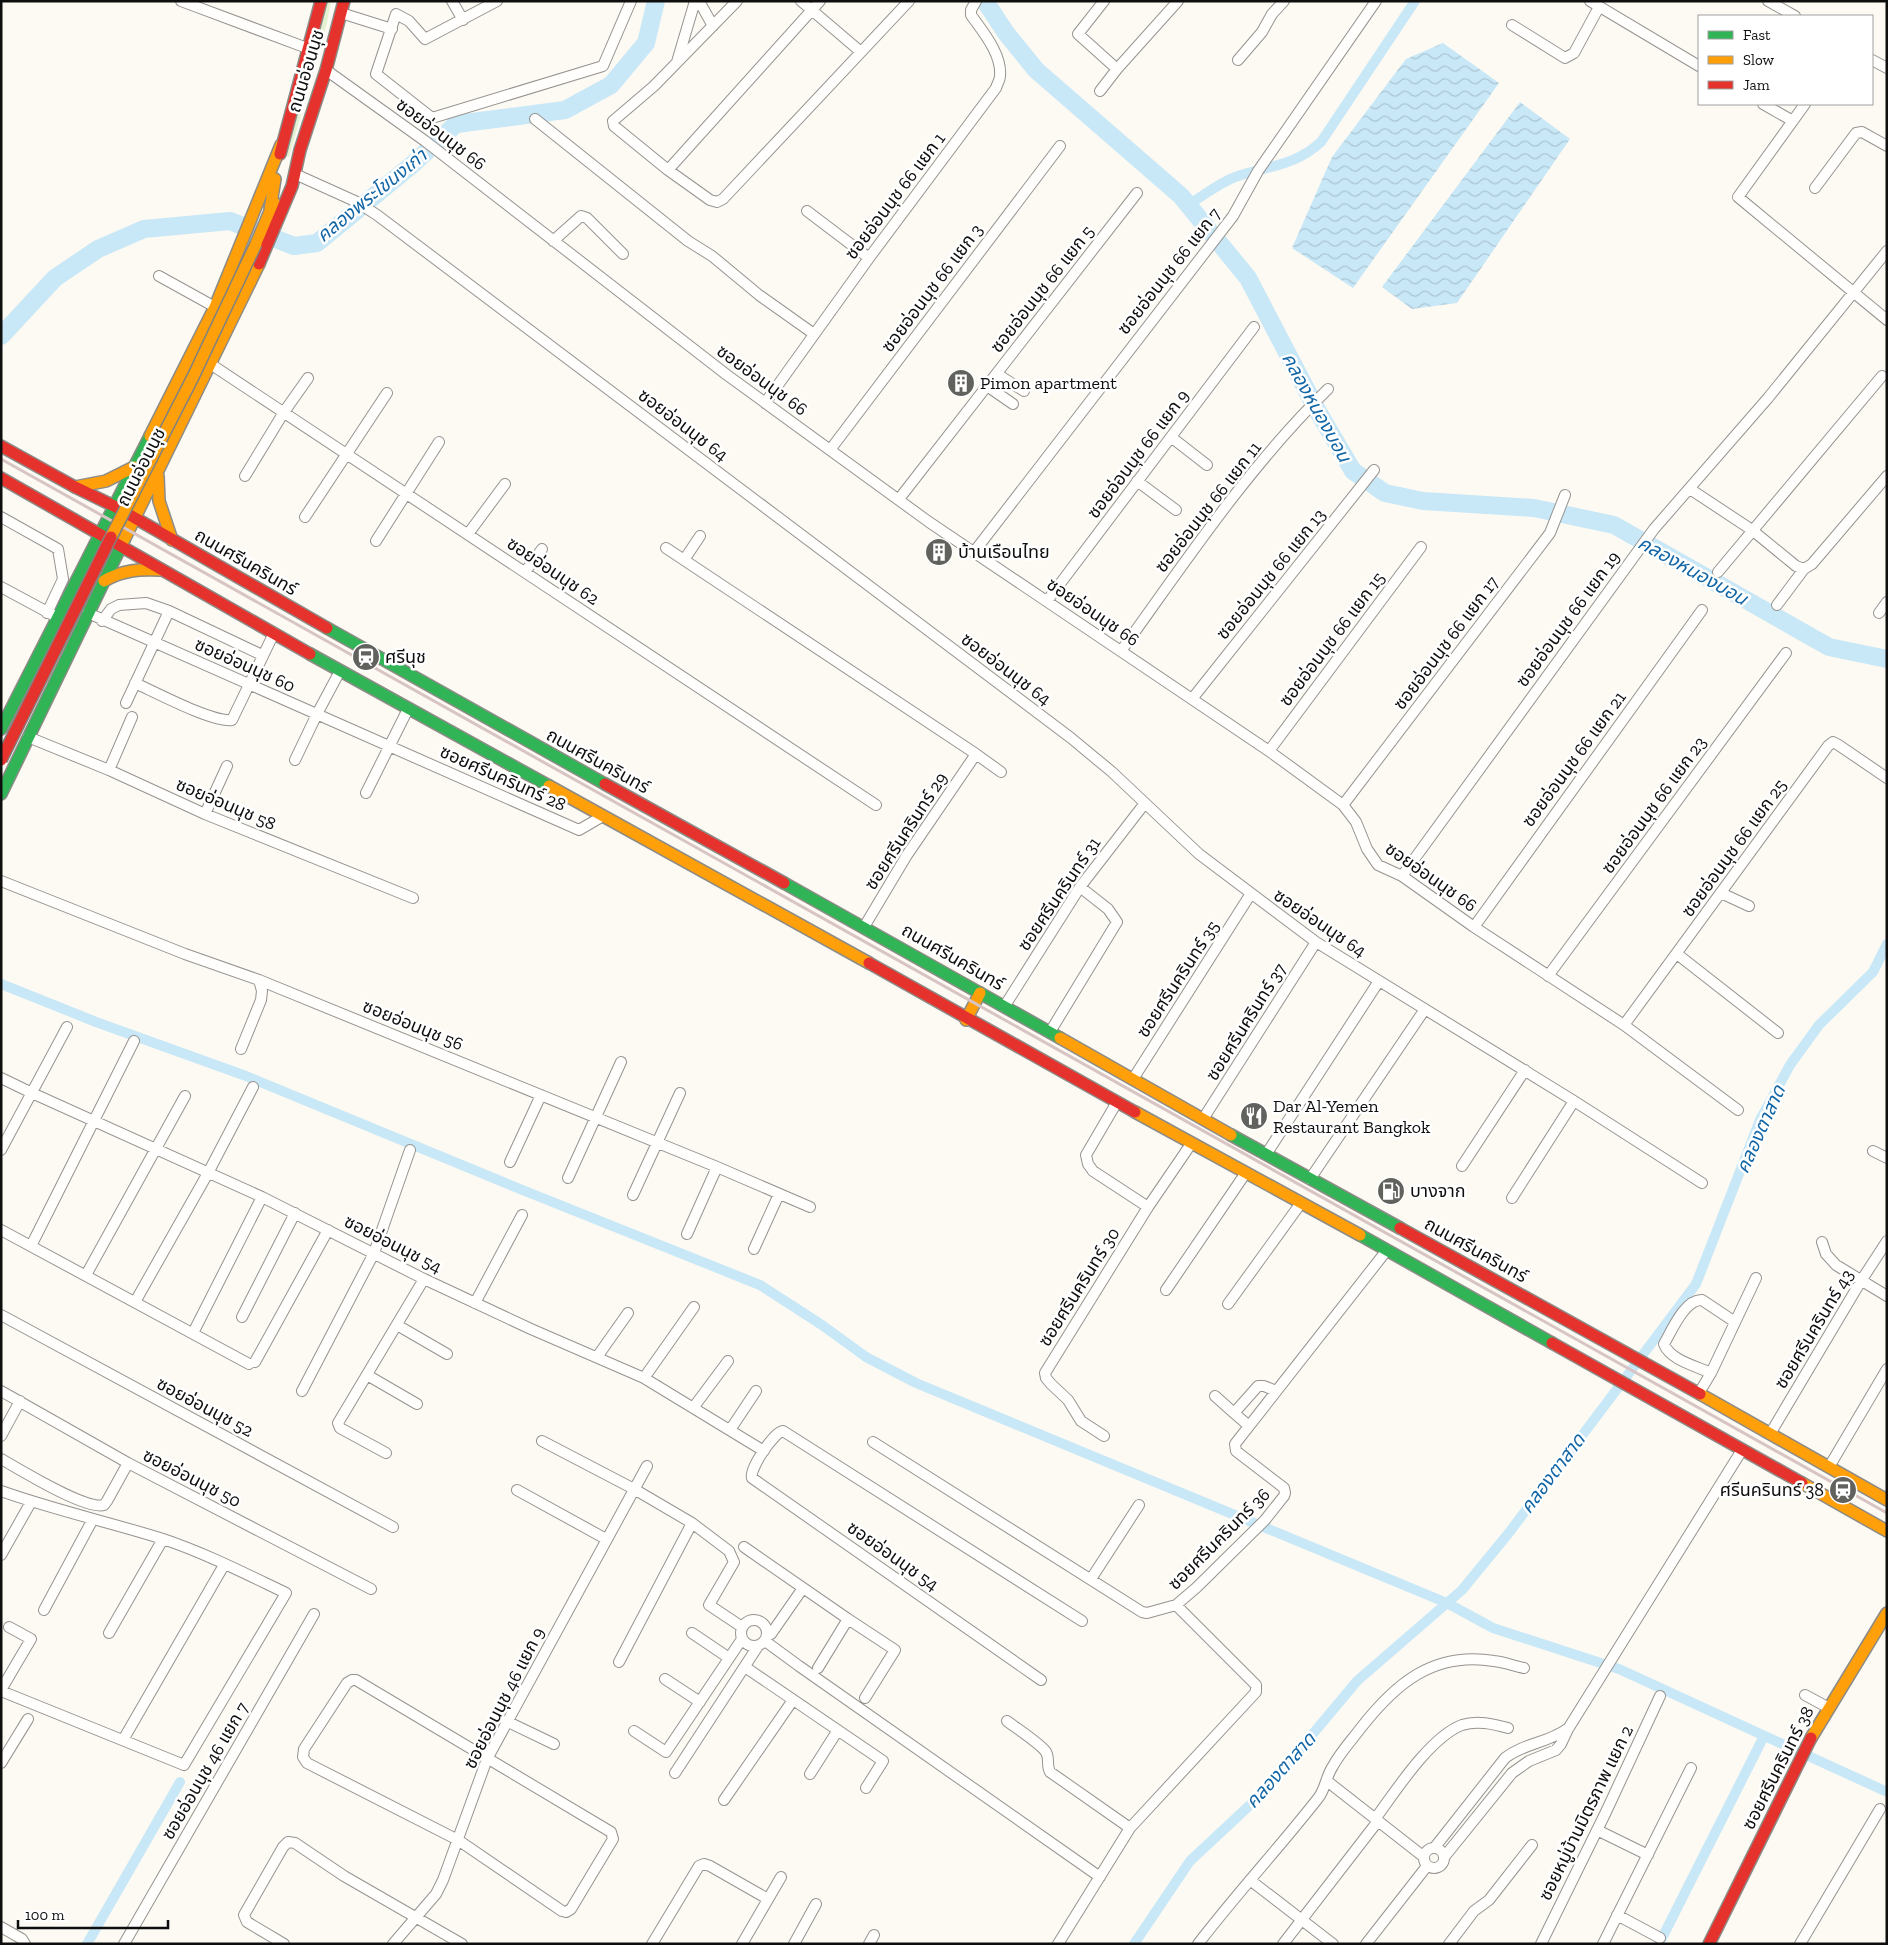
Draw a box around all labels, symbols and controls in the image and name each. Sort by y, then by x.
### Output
legend [1698,15,1873,105]
text: Fast [1743,26,1771,44]
street label: ถนนอ่อนนุช [283,27,329,115]
text: Slow [1743,51,1775,69]
text: Jam [1743,76,1770,94]
street label: ซอยอ่อนนุช 66 [392,93,490,175]
street label: ซอยอ่อนนุช 66 แยก 1 [840,128,950,264]
water label: คลองพระโขนงเก่า [312,143,432,247]
street label: ซอยอ่อนนุช 66 แยก 7 [1113,203,1226,339]
street label: ซอยอ่อนนุช 66 แยก 3 [877,219,988,357]
street label: ซอยอ่อนนุช 66 แยก 5 [985,221,1099,357]
street label: ซอยอ่อนนุช 66 [712,340,812,420]
water label: คลองหนองบอน [1277,349,1357,467]
building icon: Pimon apartment [946,368,976,398]
place label: Pimon apartment [980,372,1117,394]
street label: ซอยอ่อนนุช 64 [634,384,733,466]
street label: ซอยอ่อนนุช 66 แยก 9 [1082,385,1194,523]
street label: ถนนอ่อนนุช [112,424,170,510]
street label: ซอยอ่อนนุช 66 แยก 11 [1150,437,1266,577]
street label: ซอยอ่อนนุช 66 แยก 13 [1211,504,1331,644]
street label: ถนนศรีนครินทร์ [191,524,302,601]
water label: คลองหนองบอน [1634,531,1753,611]
street label: ซอยอ่อนนุช 62 [503,532,603,610]
building icon: บ้านเรือนไทย [924,537,954,567]
place label: บ้านเรือนไทย [958,541,1050,563]
street label: ซอยอ่อนนุช 66 แยก 19 [1511,547,1625,691]
street label: ซอยอ่อนนุช 66 แยก 15 [1274,568,1390,710]
street label: ซอยอ่อนนุช 66 แยก 17 [1389,572,1504,714]
street label: ซอยอ่อนนุช 66 [1043,573,1143,651]
street label: ซอยอ่อนนุช 64 [957,628,1056,710]
street label: ซอยอ่อนนุช 60 [191,633,299,697]
station icon: ศรีนุช [351,642,381,672]
place label: ศรีนุช [385,646,426,668]
street label: ซอยอ่อนนุช 66 แยก 21 [1517,687,1631,831]
street label: ถนนศรีนครินทร์ [543,724,654,799]
street label: ซอยอ่อนนุช 66 แยก 23 [1597,732,1711,878]
street label: ซอยศรีนครินทร์ 28 [436,740,570,816]
street label: ซอยศรีนครินทร์ 29 [860,768,952,894]
street label: ซอยอ่อนนุช 58 [173,773,279,835]
street label: ซอยอ่อนนุช 66 แยก 25 [1677,775,1791,921]
street label: ซอยศรีนครินทร์ 31 [1013,833,1105,955]
street label: ซอยอ่อนนุช 66 [1381,837,1481,917]
street label: ซอยอ่อนนุช 64 [1269,884,1371,962]
street label: ซอยศรีนครินทร์ 35 [1132,916,1224,1042]
street label: ถนนศรีนครินทร์ [898,919,1009,996]
street label: ซอยศรีนครินทร์ 37 [1201,959,1291,1085]
street label: ซอยอ่อนนุช 56 [359,995,467,1055]
water label: คลองตาสาด [1731,1081,1791,1177]
place label: Dar Al-Yemen Restaurant Bangkok [1273,1095,1431,1138]
restaurant icon: Dar Al-Yemen Restaurant Bangkok [1239,1101,1269,1131]
fuel station icon: บางจาก [1376,1176,1406,1206]
place label: บางจาก [1410,1180,1466,1202]
street label: ซอยอ่อนนุช 54 [340,1210,446,1278]
street label: ถนนศรีนครินทร์ [1421,1213,1532,1288]
street label: ซอยศรีนครินทร์ 30 [1034,1223,1124,1351]
street label: ซอยศรีนครินทร์ 43 [1770,1265,1858,1393]
street label: ซอยอ่อนนุช 52 [153,1372,257,1442]
water label: คลองตาสาด [1515,1428,1591,1518]
street label: ซอยอ่อนนุช 50 [139,1444,245,1512]
station icon: ศรีนครินทร์ 38 [1828,1475,1858,1505]
place label: ศรีนครินทร์ 38 [1720,1479,1824,1501]
street label: ซอยศรีนครินทร์ 36 [1163,1483,1275,1595]
street label: ซอยอ่อนนุช 54 [843,1516,943,1596]
street label: ซอยอ่อนนุช 46 แยก 9 [459,1624,549,1772]
street label: ซอยอ่อนนุช 46 แยก 7 [157,1698,253,1844]
street label: ซอยศรีนครินทร์ 38 [1737,1703,1819,1833]
street label: ซอยหมู่บ้านมิตรภาพ แยก 2 [1534,1722,1639,1905]
water label: คลองตาสาด [1240,1727,1321,1813]
scale bar [18,1898,168,1930]
text: 100 m [25,1906,64,1924]

